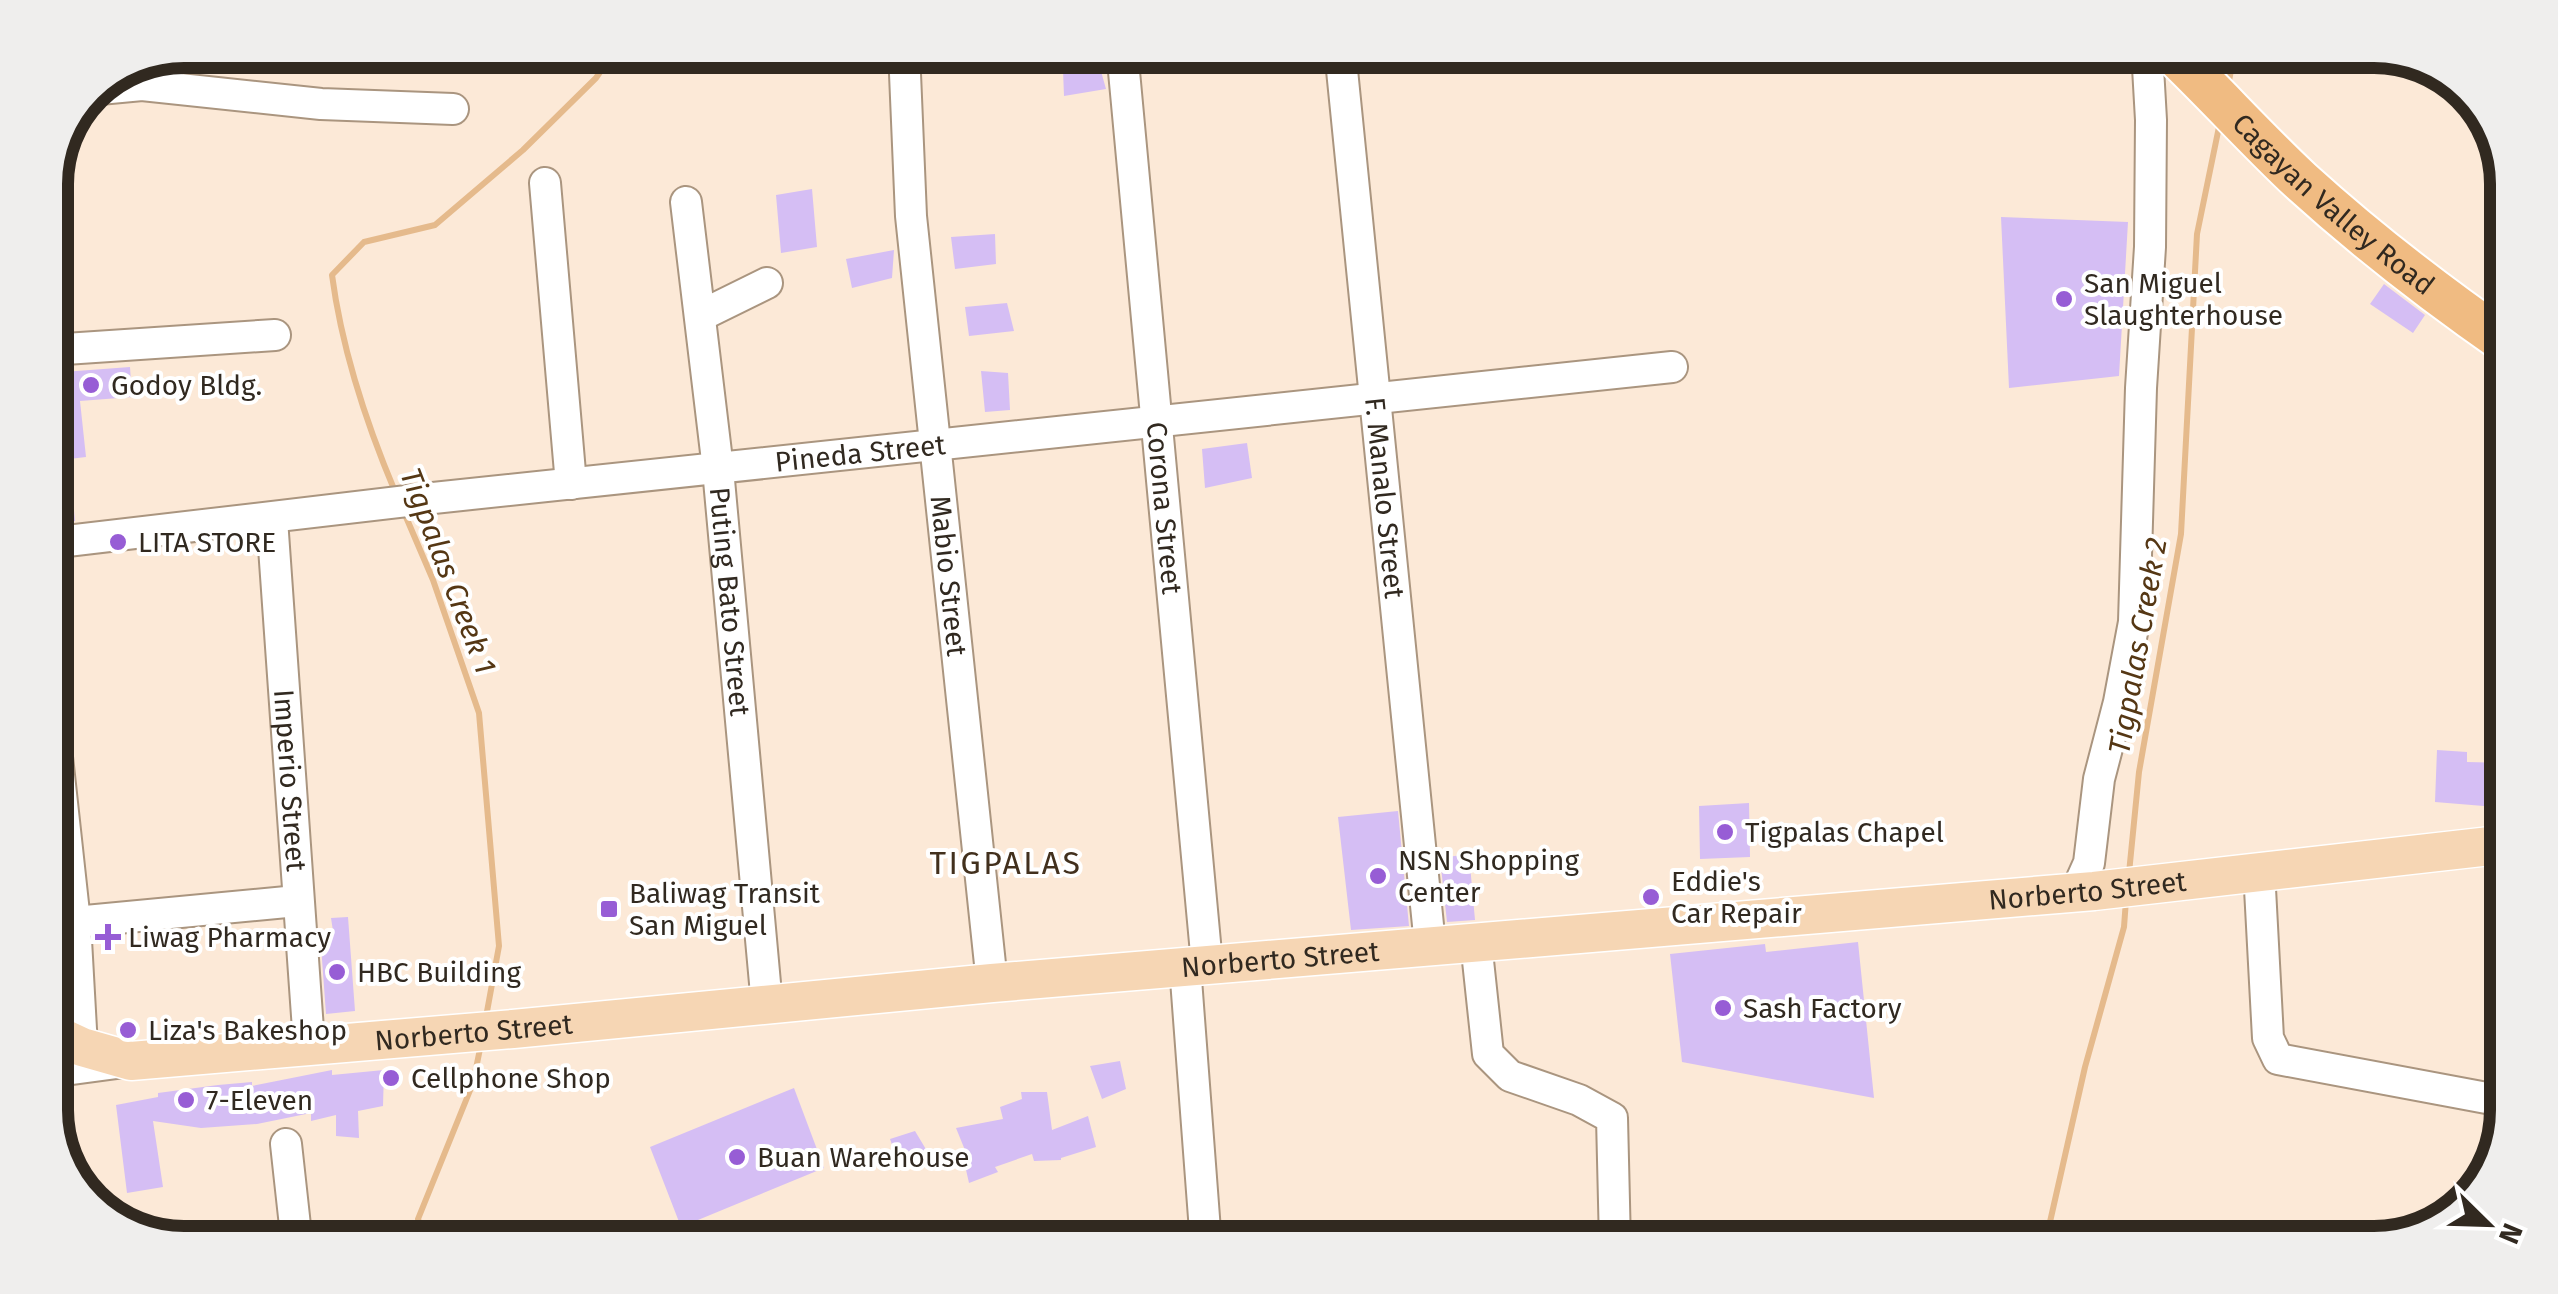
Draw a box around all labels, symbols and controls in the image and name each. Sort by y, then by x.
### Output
street label: Cagayan Valley Road [2225,107,2441,302]
place label: San Miguel Slaughterhouse [2084,267,2283,332]
marker: San Miguel Slaughterhouse [2053,288,2075,310]
place label: Godoy Bldg. [111,369,262,402]
marker: Godoy Bldg. [80,374,102,396]
street label: F. Manalo Street [1358,396,1411,601]
street label: Corona Street [1140,420,1189,597]
street label: Pineda Street [773,428,948,479]
water label: Tigpalas Creek 1 [392,463,504,679]
street label: Puting Bato Street [703,486,757,718]
street label: Mabio Street [924,494,973,659]
place label: LITA STORE [138,526,276,559]
marker: LITA STORE [107,531,129,553]
water label: Tigpalas Creek 2 [2101,535,2175,757]
street label: Imperio Street [267,688,313,874]
place label: Tigpalas Chapel [1745,816,1944,849]
marker: Tigpalas Chapel [1714,821,1736,843]
district label: TIGPALAS [930,844,1082,882]
place label: NSN Shopping Center [1398,844,1580,909]
marker: NSN Shopping Center [1367,865,1389,887]
place label: Eddie's Car Repair [1671,865,1802,930]
street label: Norberto Street [1987,865,2189,917]
place label: Baliwag Transit San Miguel [629,877,821,942]
marker: Eddie's Car Repair [1640,886,1662,908]
marker: Baliwag Transit San Miguel [598,898,620,920]
place label: Liwag Pharmacy [128,921,331,954]
marker: Liwag Pharmacy [97,926,119,948]
street label: Norberto Street [1180,935,1381,984]
place label: HBC Building [357,956,521,989]
marker: HBC Building [326,961,348,983]
place label: Sash Factory [1743,992,1902,1025]
marker: Sash Factory [1712,997,1734,1019]
street label: Norberto Street [373,1007,575,1058]
place label: Liza's Bakeshop [148,1014,347,1047]
marker: Liza's Bakeshop [117,1019,139,1041]
place label: Cellphone Shop [411,1062,611,1095]
marker: Cellphone Shop [380,1067,402,1089]
place label: 7-Eleven [206,1084,313,1117]
marker: 7-Eleven [175,1089,197,1111]
place label: Buan Warehouse [757,1141,970,1174]
marker: Buan Warehouse [726,1146,748,1168]
north arrow [2438,1174,2538,1274]
text: N [2492,1219,2529,1249]

